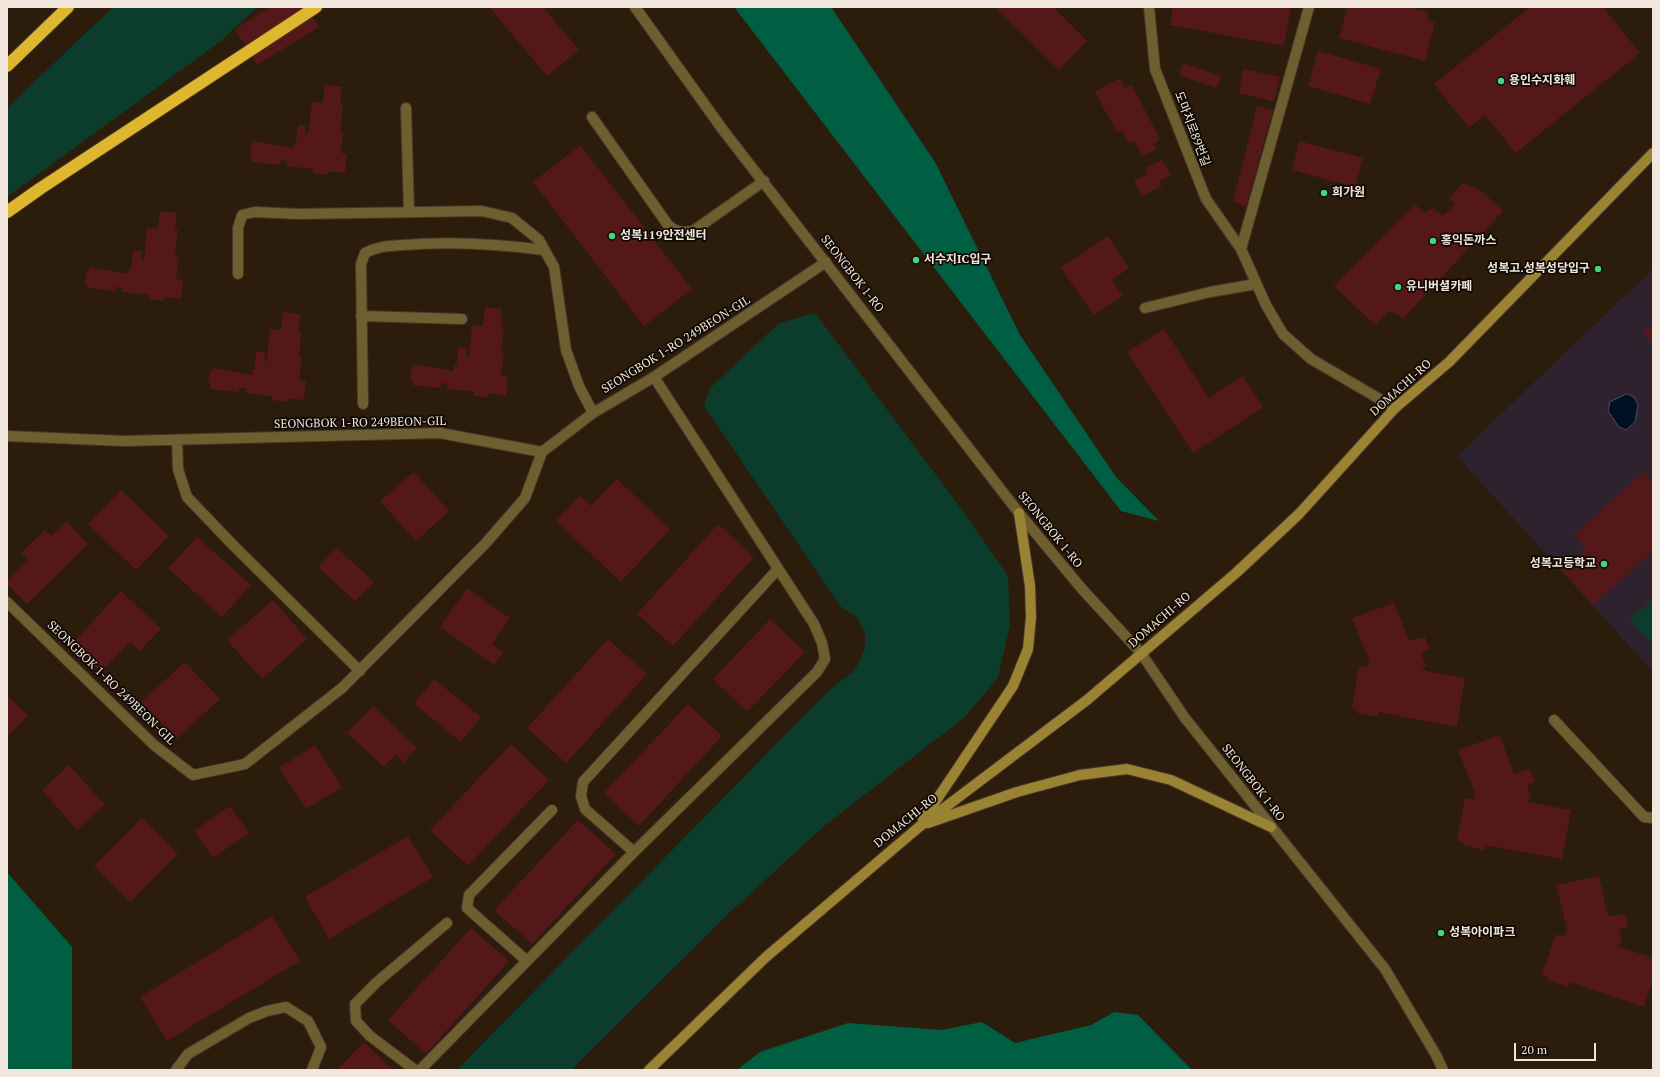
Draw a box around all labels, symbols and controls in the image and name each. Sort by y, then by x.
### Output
place label: 용인수지화훼 [1509,74,1575,88]
marker: 용인수지화훼 [1496,76,1506,86]
street label: 도마치로89번길 [1171,90,1213,168]
place label: 희가원 [1332,186,1365,200]
marker: 희가원 [1319,188,1329,198]
place label: 성복119안전센터 [620,229,707,243]
marker: 성복119안전센터 [607,231,617,241]
street label: SEONGBOK 1-RO [817,233,887,315]
place label: 홍익돈까스 [1441,234,1496,248]
marker: 홍익돈까스 [1428,236,1438,246]
place label: 서수지IC입구 [924,253,991,267]
marker: 서수지IC입구 [911,255,921,265]
place label: 성복고.성복성당입구 [1487,262,1590,276]
marker: 성복고.성복성당입구 [1593,264,1603,274]
place label: 유니버셜카페 [1406,280,1472,294]
marker: 유니버셜카페 [1393,282,1403,292]
street label: SEONGBOK 1-RO 249BEON-GIL [599,293,753,397]
street label: DOMACHI-RO [1367,357,1435,419]
street label: SEONGBOK 1-RO 249BEON-GIL [274,414,446,432]
street label: SEONGBOK 1-RO [1015,489,1085,571]
place label: 성복고등학교 [1530,557,1596,571]
marker: 성복고등학교 [1599,559,1609,569]
street label: DOMACHI-RO [1126,589,1194,651]
street label: SEONGBOK 1-RO 249BEON-GIL [44,618,178,748]
street label: SEONGBOK 1-RO [1218,742,1288,824]
street label: DOMACHI-RO [871,791,941,851]
place label: 성복아이파크 [1449,926,1515,940]
marker: 성복아이파크 [1436,928,1446,938]
scale bar [1516,1035,1598,1061]
text: 20 m [1521,1042,1547,1057]

